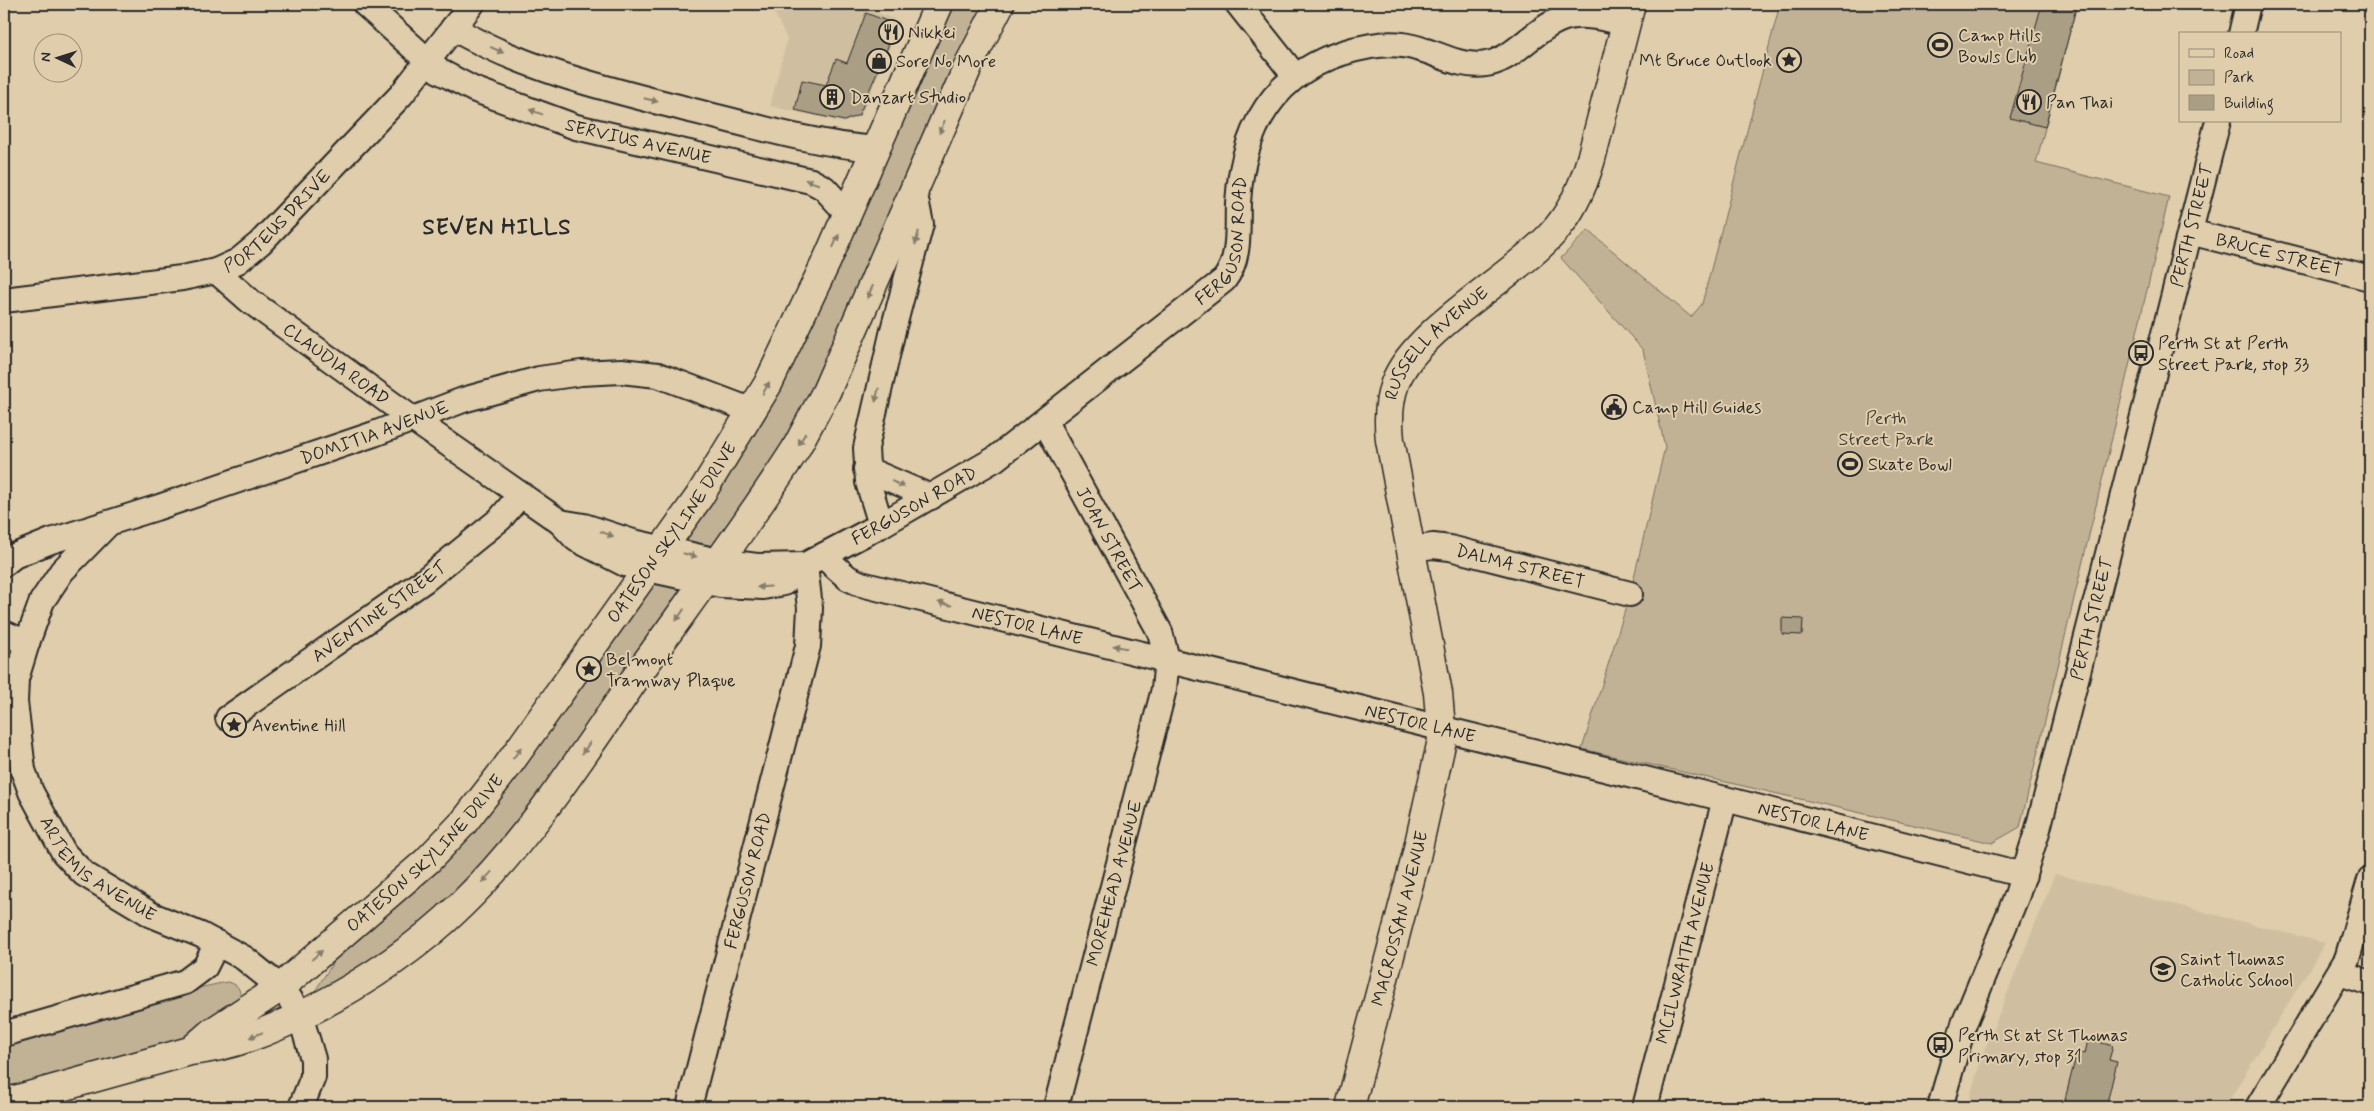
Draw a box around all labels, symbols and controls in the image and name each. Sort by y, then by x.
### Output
restaurant icon: Nikkei [878,19,904,45]
place label: Nikkei [908,21,956,45]
place label: Camp Hills Bowls Club [1958,24,2041,69]
north arrow [32,32,82,82]
sports icon: Camp Hills Bowls Club [1927,32,1953,58]
legend [2179,32,2342,122]
text: Road [2224,44,2254,64]
one-way arrow [490,46,504,54]
place icon: Mt Bruce Outlook [1776,47,1802,73]
shop icon: Sore No More [866,48,892,74]
place label: Mt Bruce Outlook [1639,49,1772,73]
place label: Sore No More [896,50,996,74]
text: N [37,52,55,62]
text: Park [2224,68,2254,88]
building icon: Danzart Studio [819,84,845,110]
place label: Danzart Studio [850,86,966,110]
restaurant icon: Pan Thai [2016,89,2042,115]
place label: Pan Thai [2046,91,2113,115]
text: Building [2224,94,2274,115]
one-way arrow [644,96,659,104]
one-way arrow [528,108,543,116]
street label: SERVIUS AVENUE [562,113,713,171]
one-way arrow [937,120,945,134]
street label: PERTH STREET [2165,161,2220,290]
street label: PORTEUS DRIVE [220,164,337,279]
street label: FERGUSON ROAD [1190,175,1254,311]
one-way arrow [804,178,819,186]
district label: SEVEN HILLS [423,214,572,242]
street label: BRUCE STREET [2213,228,2345,283]
one-way arrow [913,230,921,245]
one-way arrow [832,234,840,248]
street label: RUSSELL AVENUE [1380,281,1493,402]
one-way arrow [866,285,874,299]
street label: CLAUDIA ROAD [278,318,394,411]
place label: Perth St at Perth Street Park, stop 33 [2158,332,2310,377]
bus stop icon: Perth St at Perth Street Park, stop 33 [2128,340,2154,366]
one-way arrow [762,380,770,395]
one-way arrow [873,388,881,403]
public building icon: Camp Hill Guides [1601,394,1627,420]
street label: DOMITIA AVENUE [298,395,453,471]
place label: Camp Hill Guides [1632,396,1761,420]
park label: Perth Street Park [1838,407,1934,452]
one-way arrow [797,433,806,446]
street label: OATESON SKYLINE DRIVE [602,438,743,628]
sports icon: Skate Bowl [1837,451,1863,477]
place label: Skate Bowl [1868,453,1952,477]
street label: FERGUSON ROAD [848,461,981,551]
one-way arrow [891,481,905,489]
street label: JOAN STREET [1070,483,1147,597]
one-way arrow [599,531,614,538]
street label: DALMA STREET [1453,539,1587,595]
one-way arrow [683,551,698,559]
street label: PERTH STREET [2065,554,2120,683]
street label: AVENTINE STREET [307,555,453,669]
one-way arrow [755,583,771,591]
one-way arrow [937,600,952,608]
street label: NESTOR LANE [969,601,1085,652]
one-way arrow [675,609,685,622]
one-way arrow [1111,643,1127,651]
place label: Belmont Tramway Plaque [606,648,736,693]
place icon: Belmont Tramway Plaque [576,656,602,682]
street label: NESTOR LANE [1362,699,1478,749]
place icon: Aventine Hill [221,712,247,738]
place label: Aventine Hill [252,714,346,738]
one-way arrow [581,741,591,755]
one-way arrow [512,746,522,760]
street label: OATESON SKYLINE DRIVE [342,770,510,938]
street label: MOREHEAD AVENUE [1081,797,1149,969]
street label: NESTOR LANE [1755,797,1871,848]
street label: FERGUSON ROAD [719,810,778,952]
street label: ARTEMIS AVENUE [34,813,160,928]
street label: MACROSSAN AVENUE [1366,829,1434,1009]
street label: MCILWRAITH AVENUE [1651,860,1721,1047]
one-way arrow [481,871,493,883]
place label: Saint Thomas Catholic School [2180,948,2293,993]
one-way arrow [311,949,323,961]
school or university icon: Saint Thomas Catholic School [2150,956,2176,982]
place label: Perth St at St Thomas Primary, stop 31 [1958,1024,2128,1069]
one-way arrow [248,1031,263,1039]
bus stop icon: Perth St at St Thomas Primary, stop 31 [1927,1032,1953,1058]

